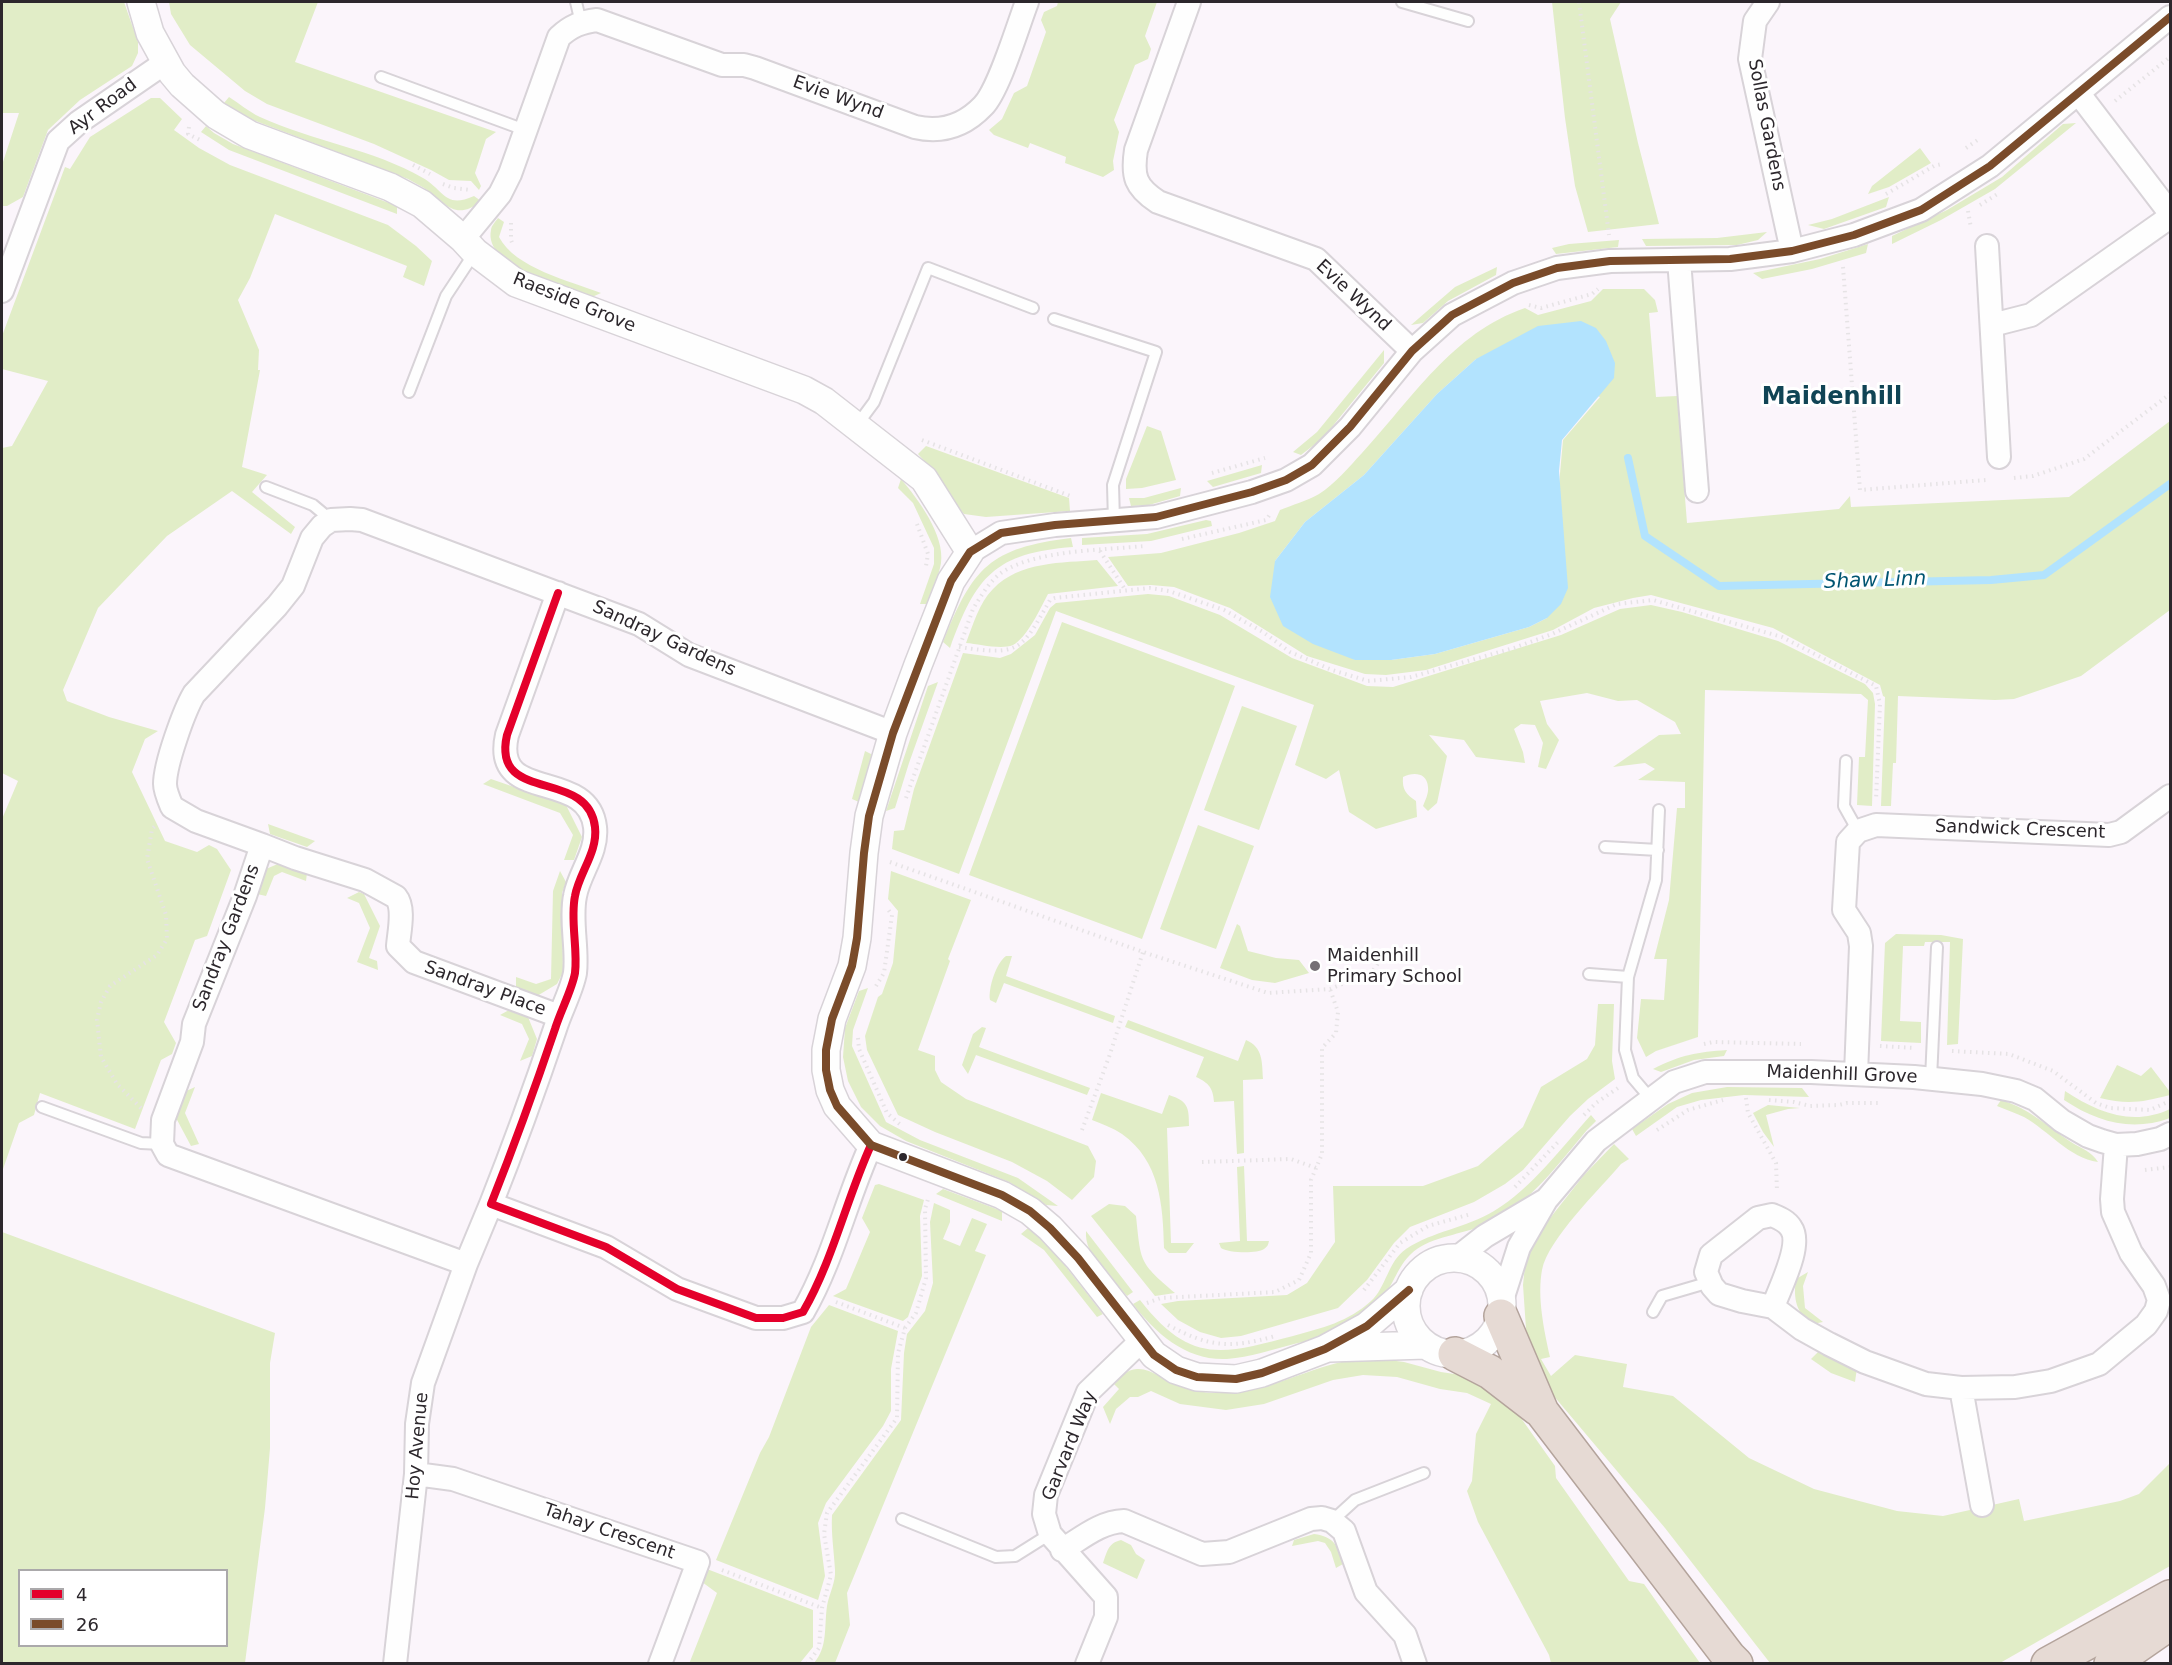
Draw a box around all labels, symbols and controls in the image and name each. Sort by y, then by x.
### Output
street label: Sollas Gardens [1743,57,1789,193]
street label: Evie Wynd [790,72,886,124]
street label: Ayr Road [65,74,141,140]
street label: Evie Wynd [1311,256,1395,336]
street label: Raeside Grove [509,269,639,337]
district label: Maidenhill [1762,384,1902,412]
water label: Shaw Linn [1823,567,1927,595]
street label: Sandray Gardens [589,596,739,682]
street label: Sandwick Crescent [1934,816,2106,844]
street label: Sandray Gardens [189,862,265,1014]
place label: Maidenhill Primary School [1327,945,1462,988]
street label: Sandray Place [421,957,549,1021]
marker: Maidenhill Primary School [1308,959,1322,973]
street label: Maidenhill Grove [1766,1062,1918,1088]
unlabelled marker [897,1151,909,1163]
street label: Garvard Way [1038,1388,1102,1504]
street label: Hoy Avenue [403,1391,433,1501]
street label: Tahay Crescent [541,1499,677,1565]
legend [18,1569,228,1647]
text: 4 [76,1584,87,1605]
text: 26 [76,1614,99,1635]

